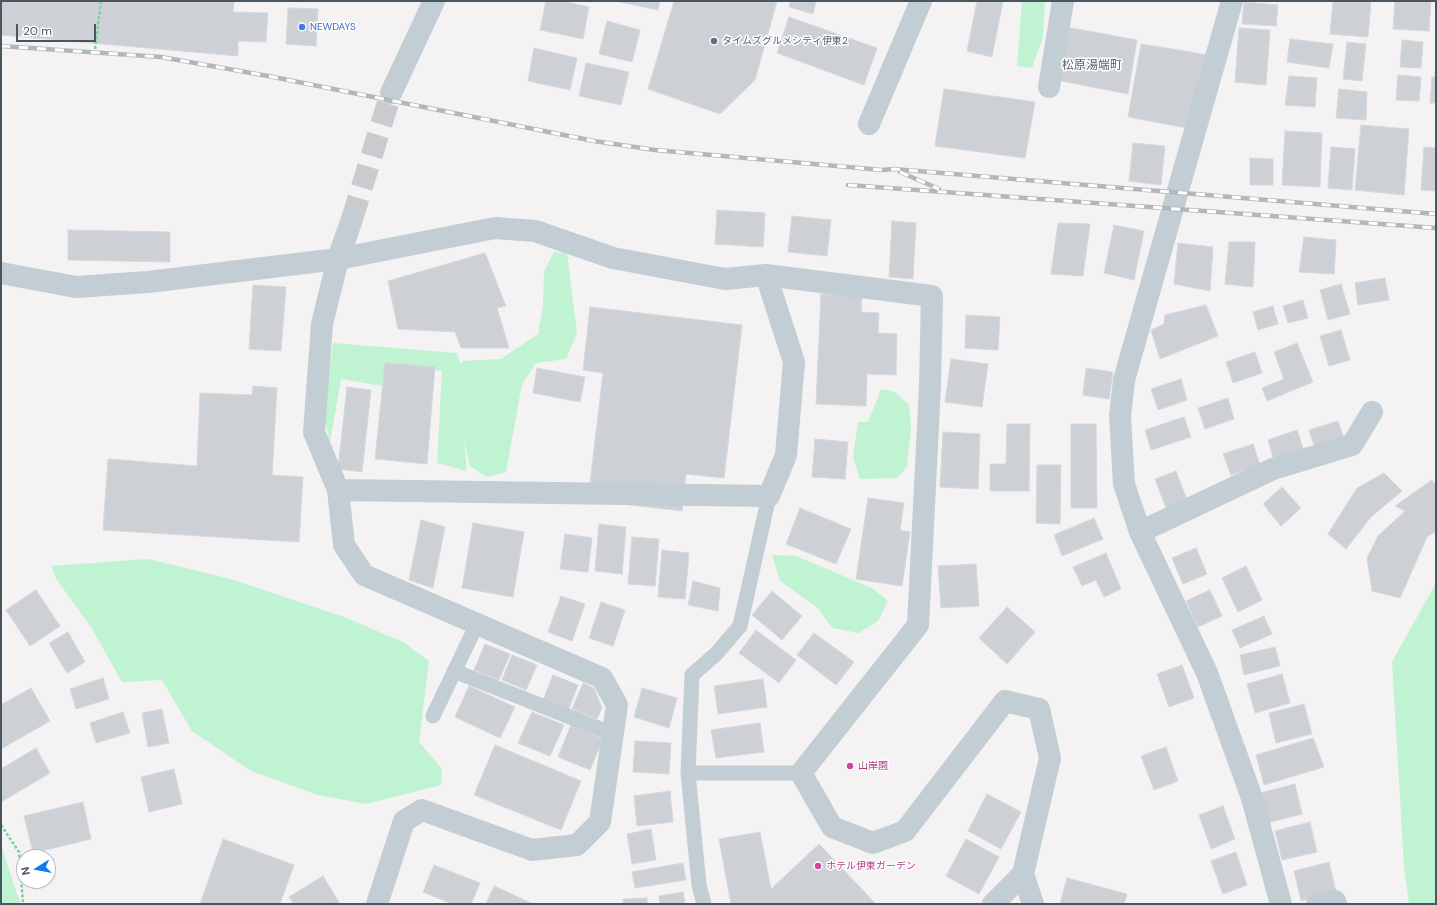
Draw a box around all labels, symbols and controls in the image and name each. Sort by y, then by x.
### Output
scale bar [18,16,98,42]
place label: NEWDAYS [310,21,356,33]
marker: NEWDAYS [297,22,307,32]
text: 20 m [23,23,52,39]
place label: タイムズグルメシティ伊東2 [722,35,848,47]
marker: タイムズグルメシティ伊東2 [709,36,719,46]
district label: 松原湯端町 [1062,59,1122,73]
place label: 山岸園 [858,760,888,772]
marker: 山岸園 [845,761,855,771]
north arrow [16,849,56,889]
place label: ホテル伊東ガーデン [826,860,916,872]
marker: ホテル伊東ガーデン [813,861,823,871]
text: N [18,866,33,876]

